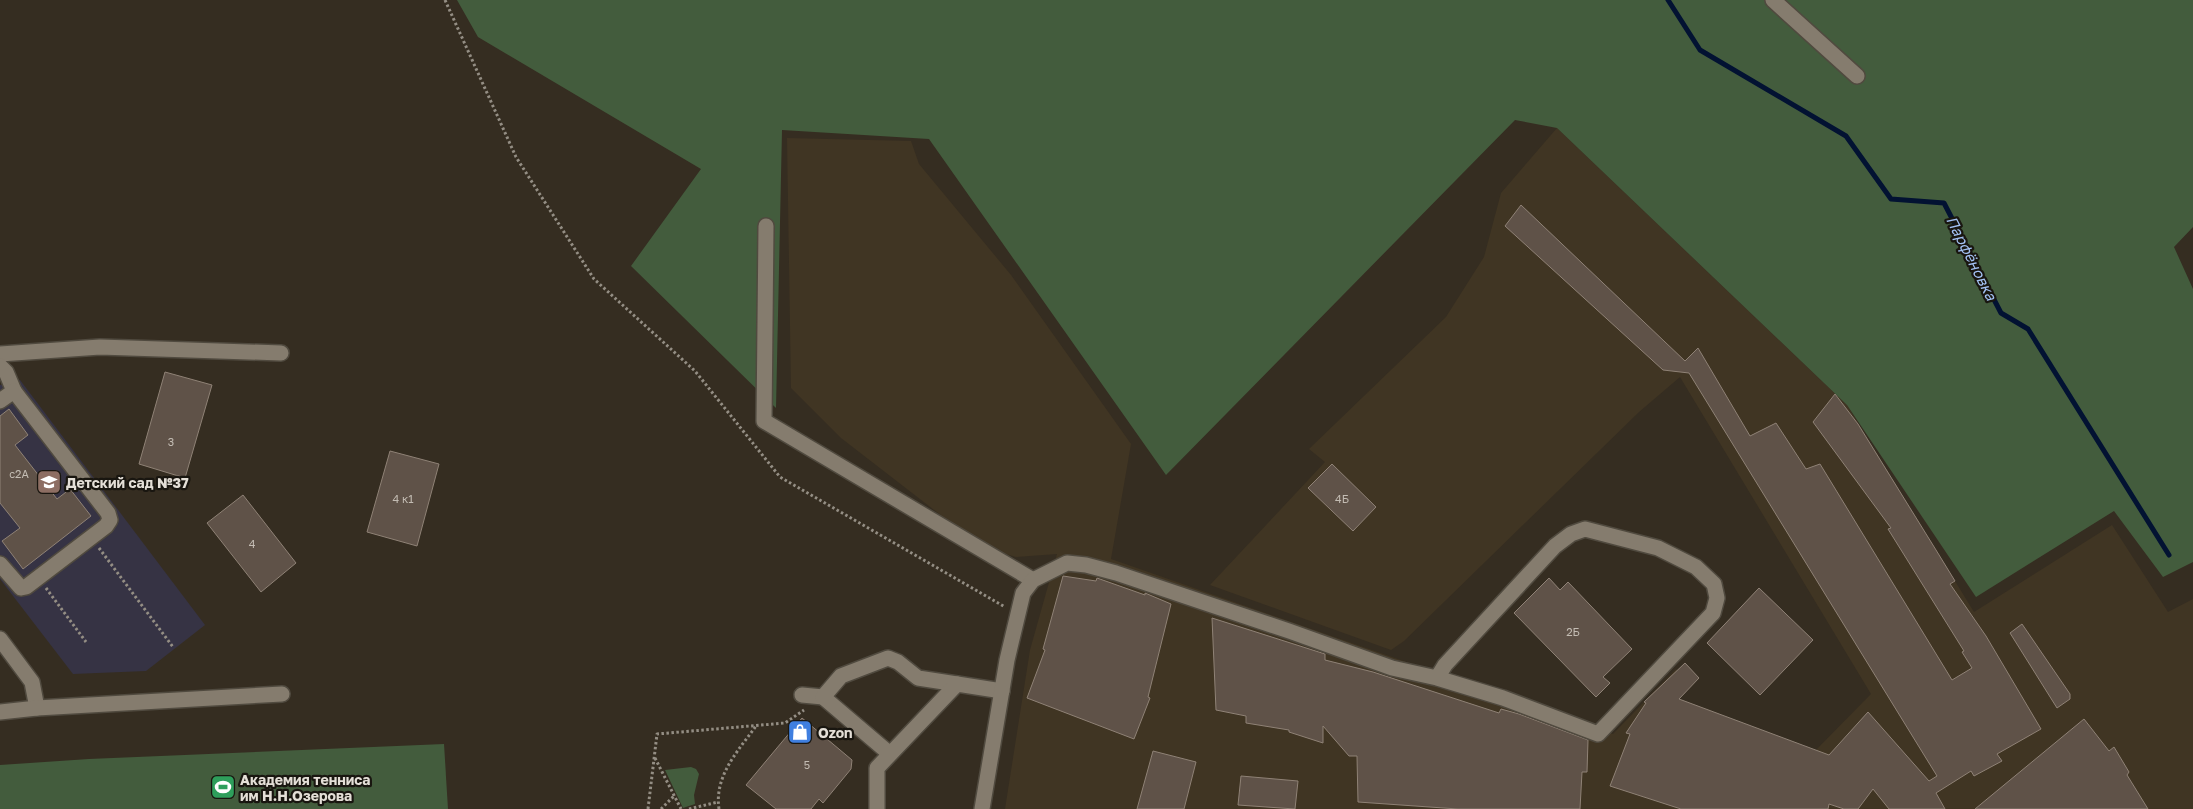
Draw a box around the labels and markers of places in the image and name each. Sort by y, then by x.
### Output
school or university icon: Детский сад №37 [36,469,62,495]
place label: Детский сад №37 [66,474,189,491]
shop icon: Ozon [787,719,813,745]
place label: Ozon [818,724,853,741]
place label: Академия тенниса им Н.Н.Озерова [240,771,370,804]
sports icon: Академия тенниса им Н.Н.Озерова [210,774,236,800]

